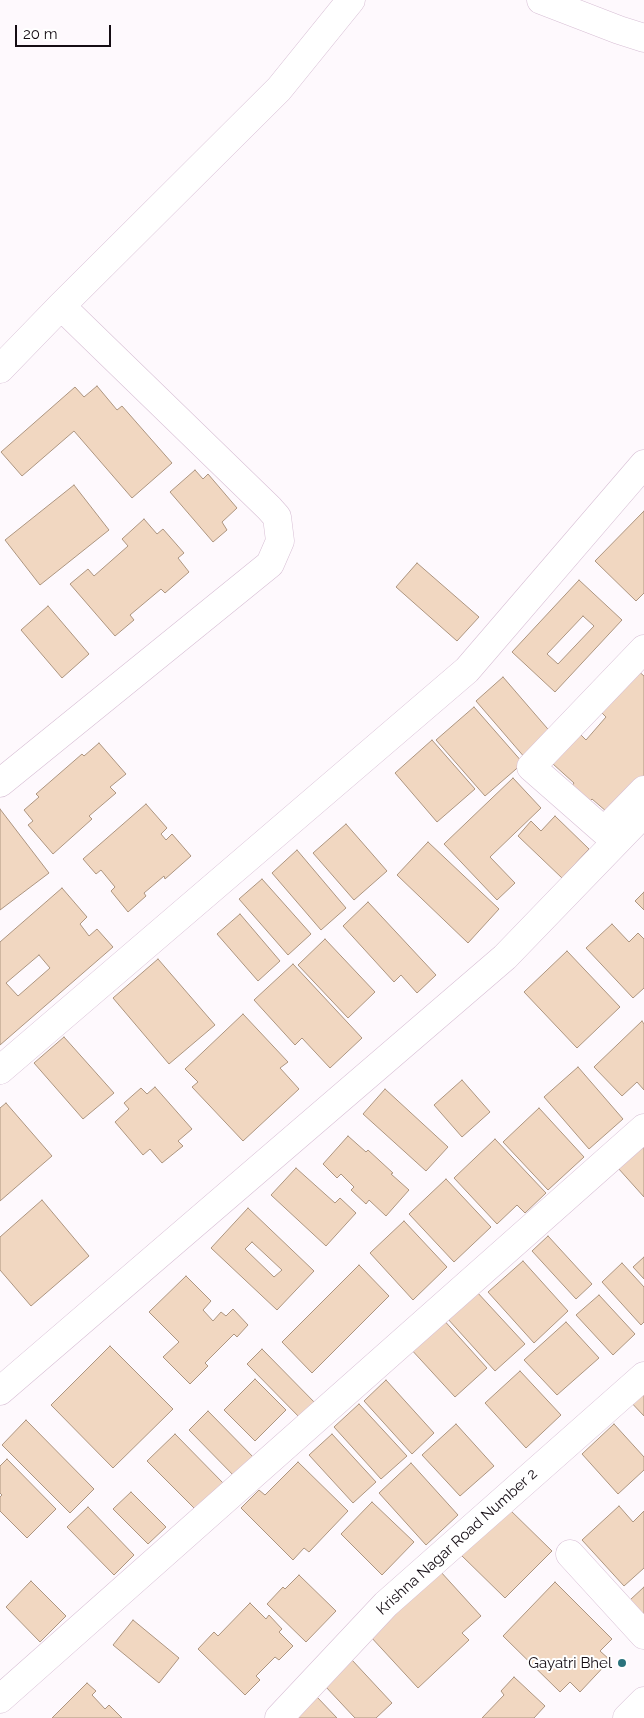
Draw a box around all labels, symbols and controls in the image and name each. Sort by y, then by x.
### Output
scale bar [18,15,114,47]
text: 20 m [23,25,58,43]
street label: Krishna Nagar Road Number 2 [373,1465,541,1619]
place label: Gayatri Bhel [528,1654,612,1672]
marker: Gayatri Bhel [616,1657,628,1669]

